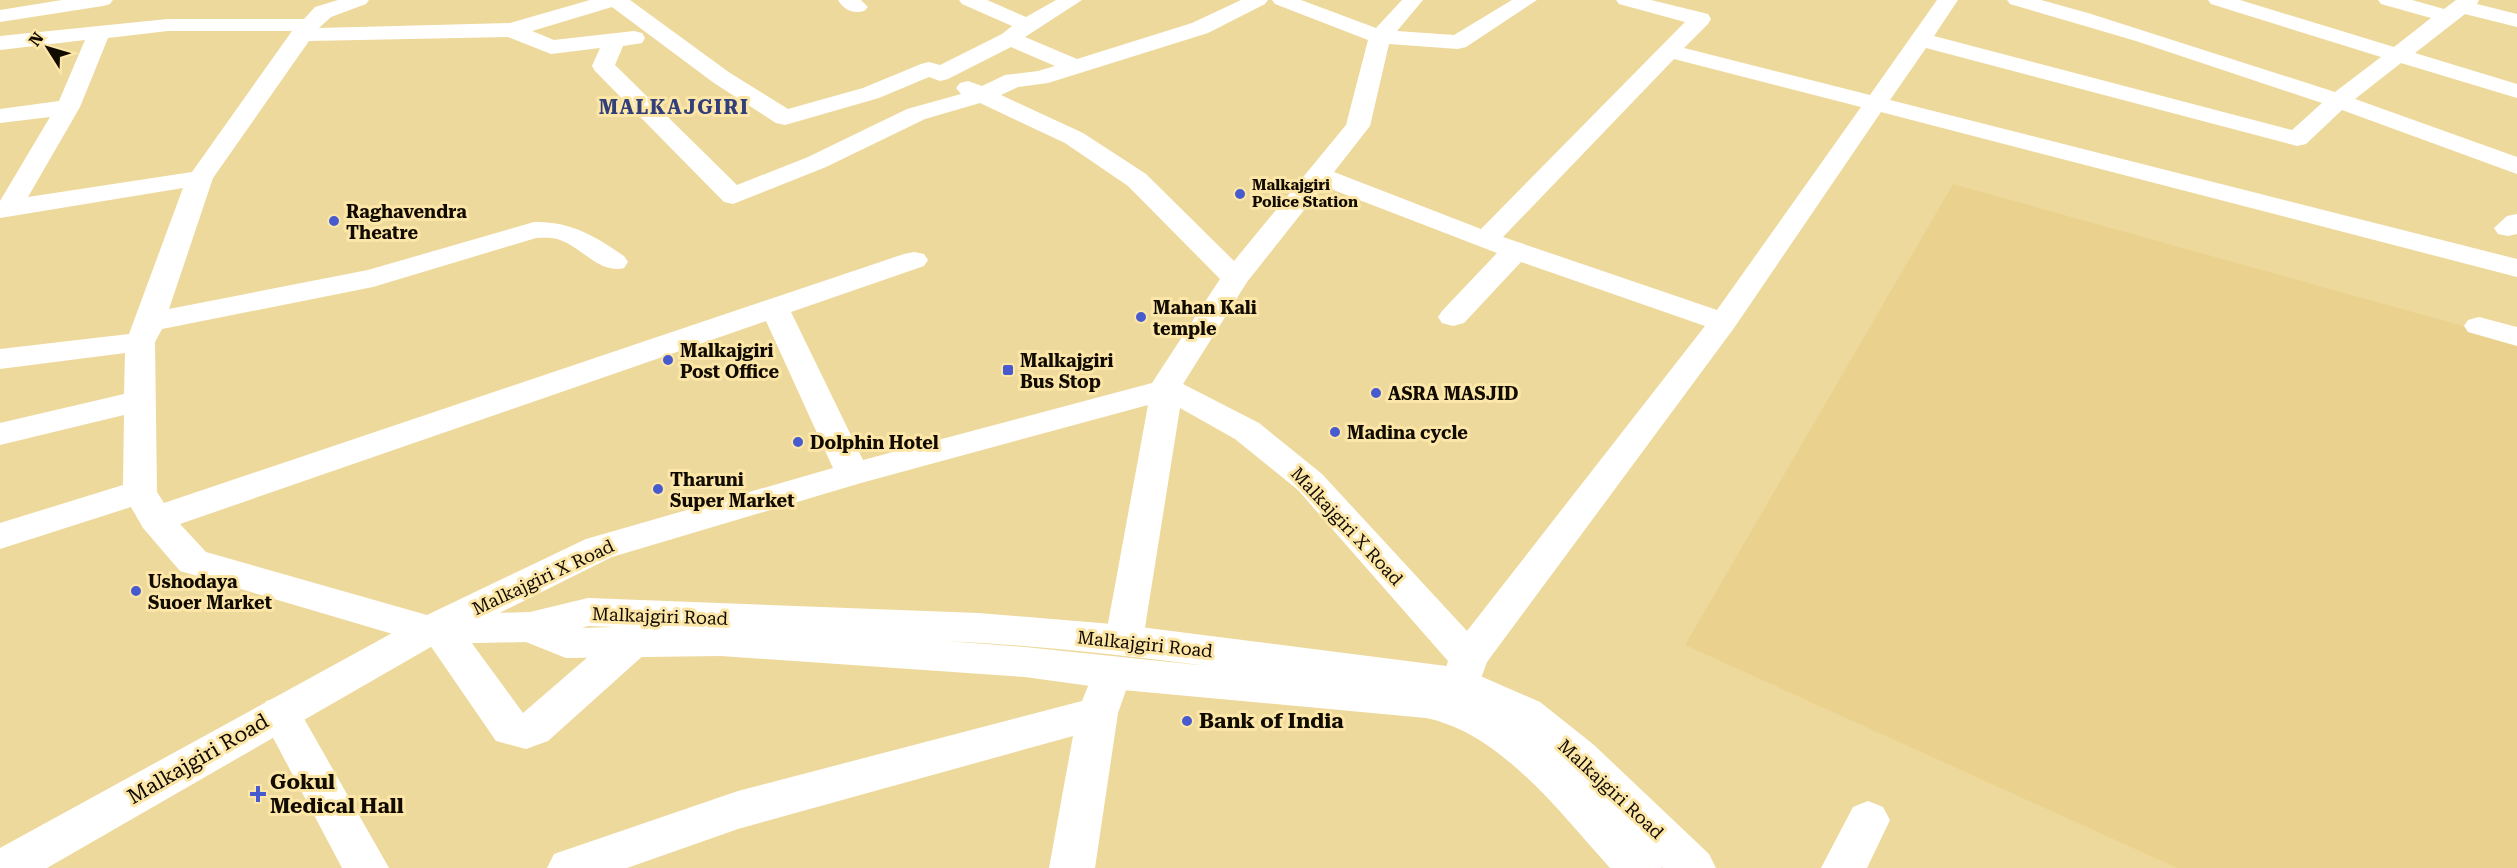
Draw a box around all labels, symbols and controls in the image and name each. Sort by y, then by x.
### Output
north arrow [18,18,78,78]
text: N [25,29,48,50]
district label: MALKAJGIRI [599,95,749,119]
place label: Malkajgiri Police Station [1252,176,1358,211]
marker: Malkajgiri Police Station [1233,187,1247,201]
place label: Raghavendra Theatre [346,201,467,243]
marker: Raghavendra Theatre [327,214,341,228]
place label: Mahan Kali temple [1153,297,1257,339]
marker: Mahan Kali temple [1134,310,1148,324]
place label: Malkajgiri Post Office [680,340,779,382]
place label: Malkajgiri Bus Stop [1020,350,1114,392]
marker: Malkajgiri Post Office [661,353,675,367]
marker: Malkajgiri Bus Stop [1001,363,1015,377]
place label: ASRA MASJID [1388,383,1519,404]
marker: ASRA MASJID [1369,386,1383,400]
place label: Madina cycle [1347,422,1468,443]
marker: Madina cycle [1328,425,1342,439]
place label: Dolphin Hotel [810,432,939,453]
marker: Dolphin Hotel [791,435,805,449]
street label: Malkajgiri X Road [1287,463,1407,590]
place label: Tharuni Super Market [670,469,794,511]
marker: Tharuni Super Market [651,482,665,496]
street label: Malkajgiri X Road [469,535,618,619]
place label: Ushodaya Suoer Market [148,571,272,613]
marker: Ushodaya Suoer Market [129,584,143,598]
street label: Malkajgiri Road [592,603,729,629]
street label: Malkajgiri Road [1076,626,1214,662]
street label: Malkajgiri Road [123,709,273,809]
place label: Bank of India [1199,709,1344,733]
marker: Bank of India [1180,714,1194,728]
street label: Malkajgiri Road [1554,735,1668,843]
place label: Gokul Medical Hall [270,770,404,818]
marker: Gokul Medical Hall [251,787,265,801]

